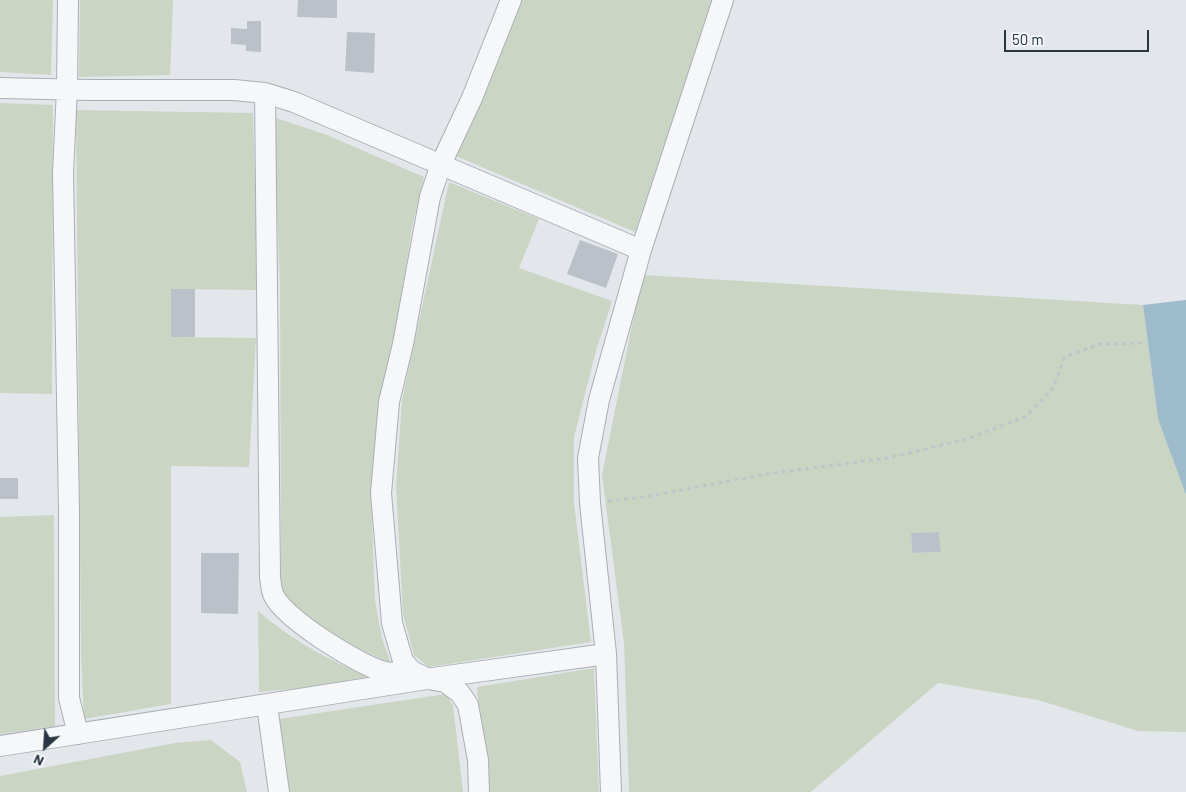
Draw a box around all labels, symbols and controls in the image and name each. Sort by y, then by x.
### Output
scale bar [1006,20,1151,52]
text: 50 m [1012,30,1044,48]
north arrow [20,722,70,772]
text: N [30,751,46,771]

